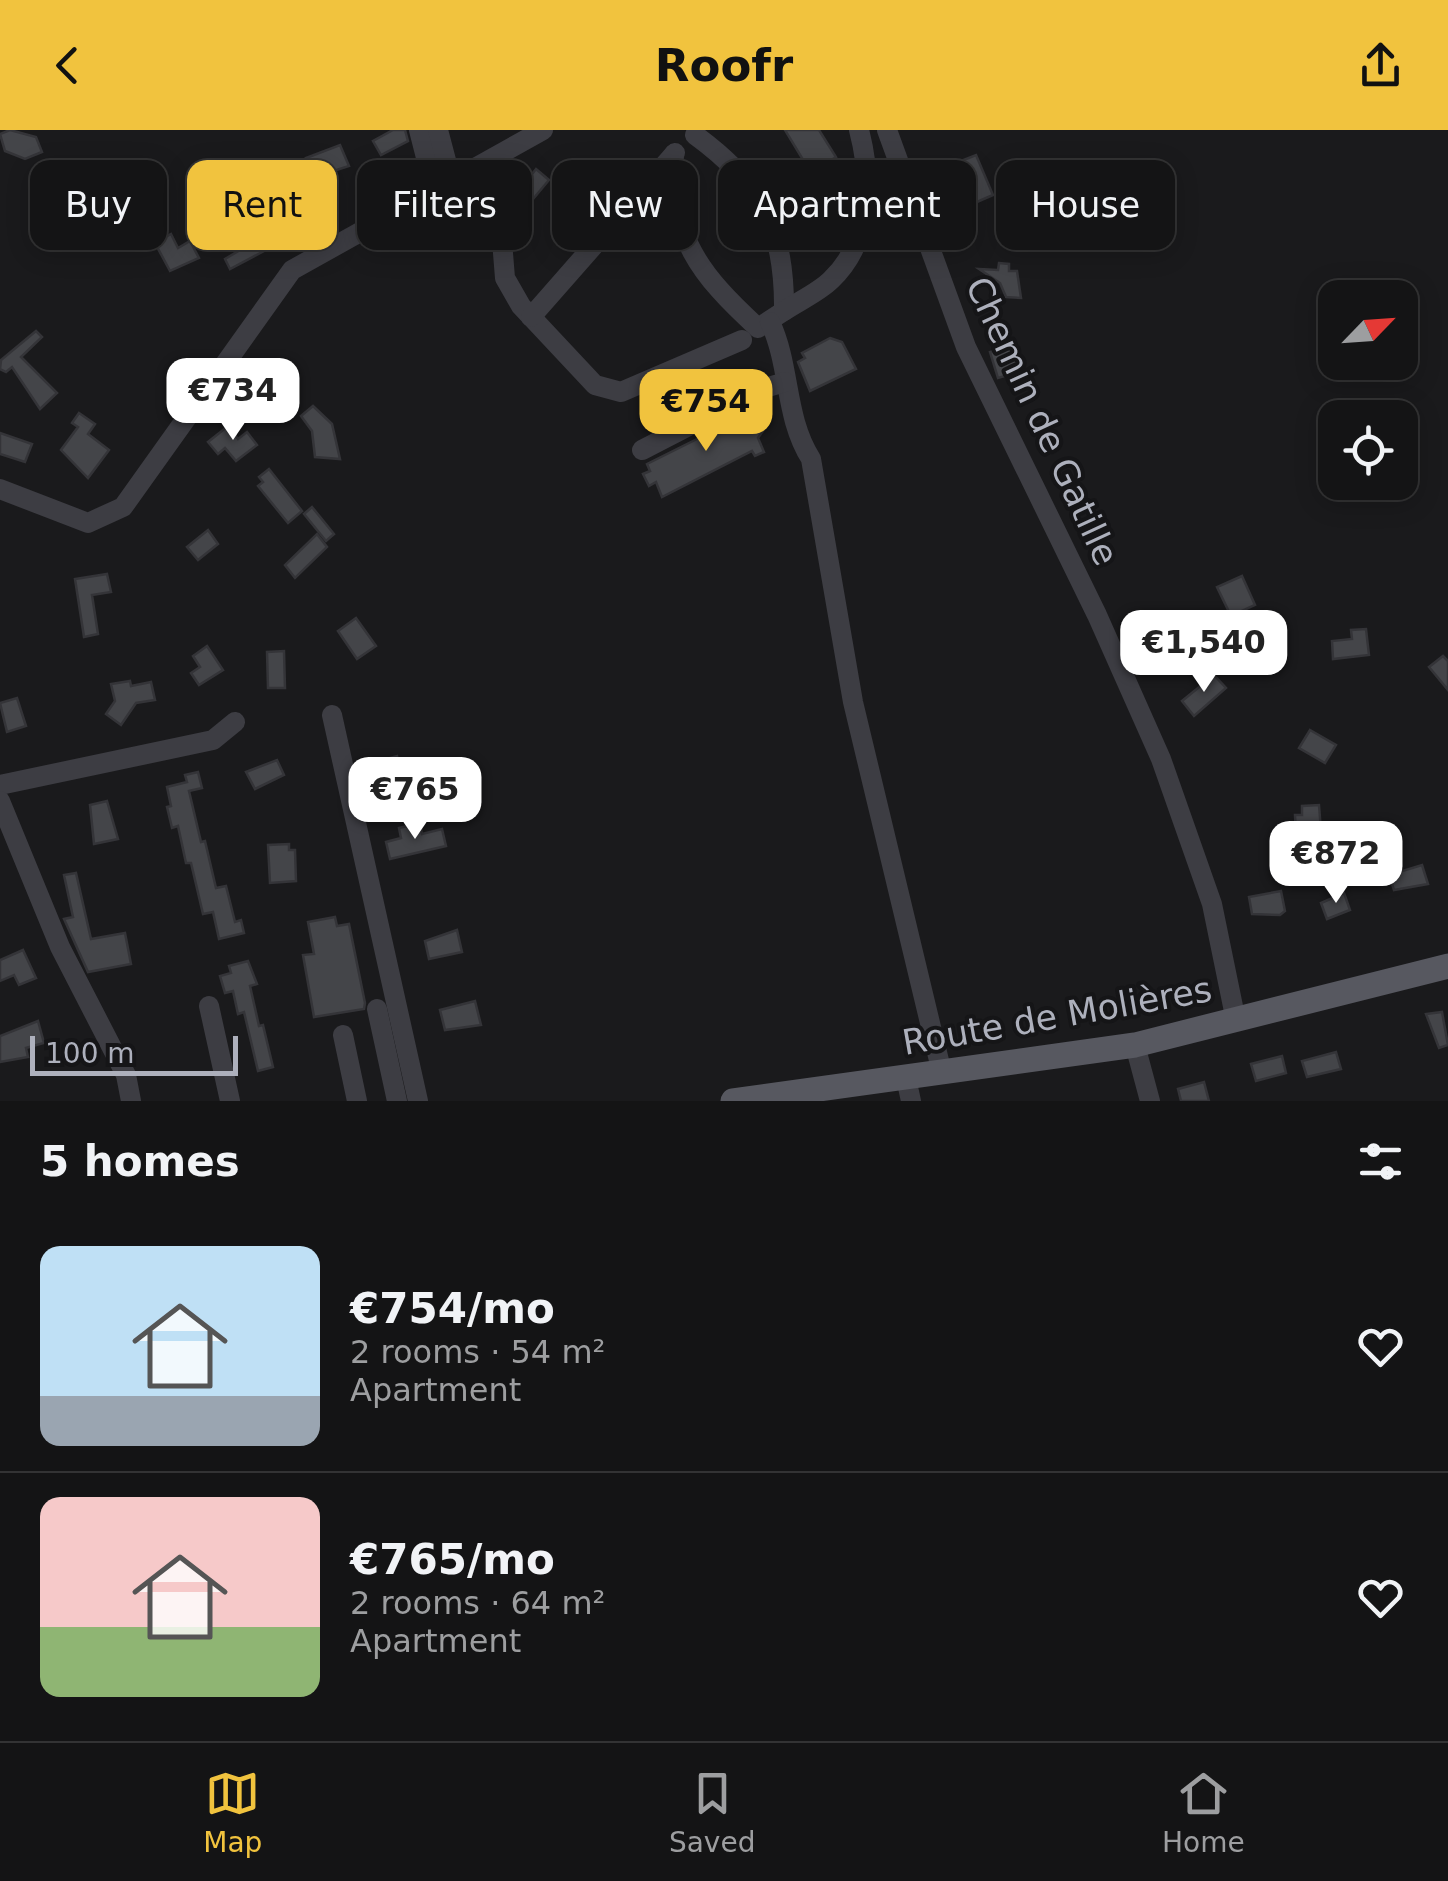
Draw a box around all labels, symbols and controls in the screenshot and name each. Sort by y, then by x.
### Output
icon: back [40,38,95,93]
icon: share [1353,38,1408,93]
text: Roofr [655,39,793,92]
chip: Buy [30,160,167,250]
chip: Rent [187,160,337,250]
chip: Filters [357,160,532,250]
chip: New [552,160,698,250]
chip: Apartment [718,160,976,250]
chip: House [996,160,1175,250]
street label: Chemin de Gatille [958,271,1126,571]
north arrow [1318,280,1418,380]
map controls [1318,280,1418,500]
pin: €734 [174,358,292,443]
pin: €754 [647,369,765,454]
text: €734 [188,371,278,409]
text: €754 [661,382,751,420]
button: locate [1318,400,1418,500]
pin: €1,540 [1123,610,1285,695]
text: €1,540 [1142,623,1266,661]
pin: €765 [356,757,474,842]
text: €765 [370,770,460,808]
pin: €872 [1277,821,1395,906]
text: €872 [1291,834,1381,872]
street label: Route de Molières [899,969,1215,1063]
scale bar [30,1031,238,1076]
text: 100 m [45,1037,135,1070]
icon: filters [1353,1134,1408,1189]
text: 5 homes [40,1137,240,1186]
text: €754/mo [350,1284,555,1333]
icon: home [120,1286,240,1406]
icon: heart [1353,1319,1408,1374]
text: 2 rooms · 54 m² [350,1333,605,1371]
text: Apartment [350,1371,521,1409]
text: €765/mo [350,1535,555,1584]
icon: home [120,1537,240,1657]
icon: heart [1353,1570,1408,1625]
text: 2 rooms · 64 m² [350,1584,605,1622]
text: Apartment [350,1622,521,1660]
tab: Map [203,1766,262,1859]
tab: Saved [669,1766,755,1859]
tab: Home [1162,1766,1245,1859]

